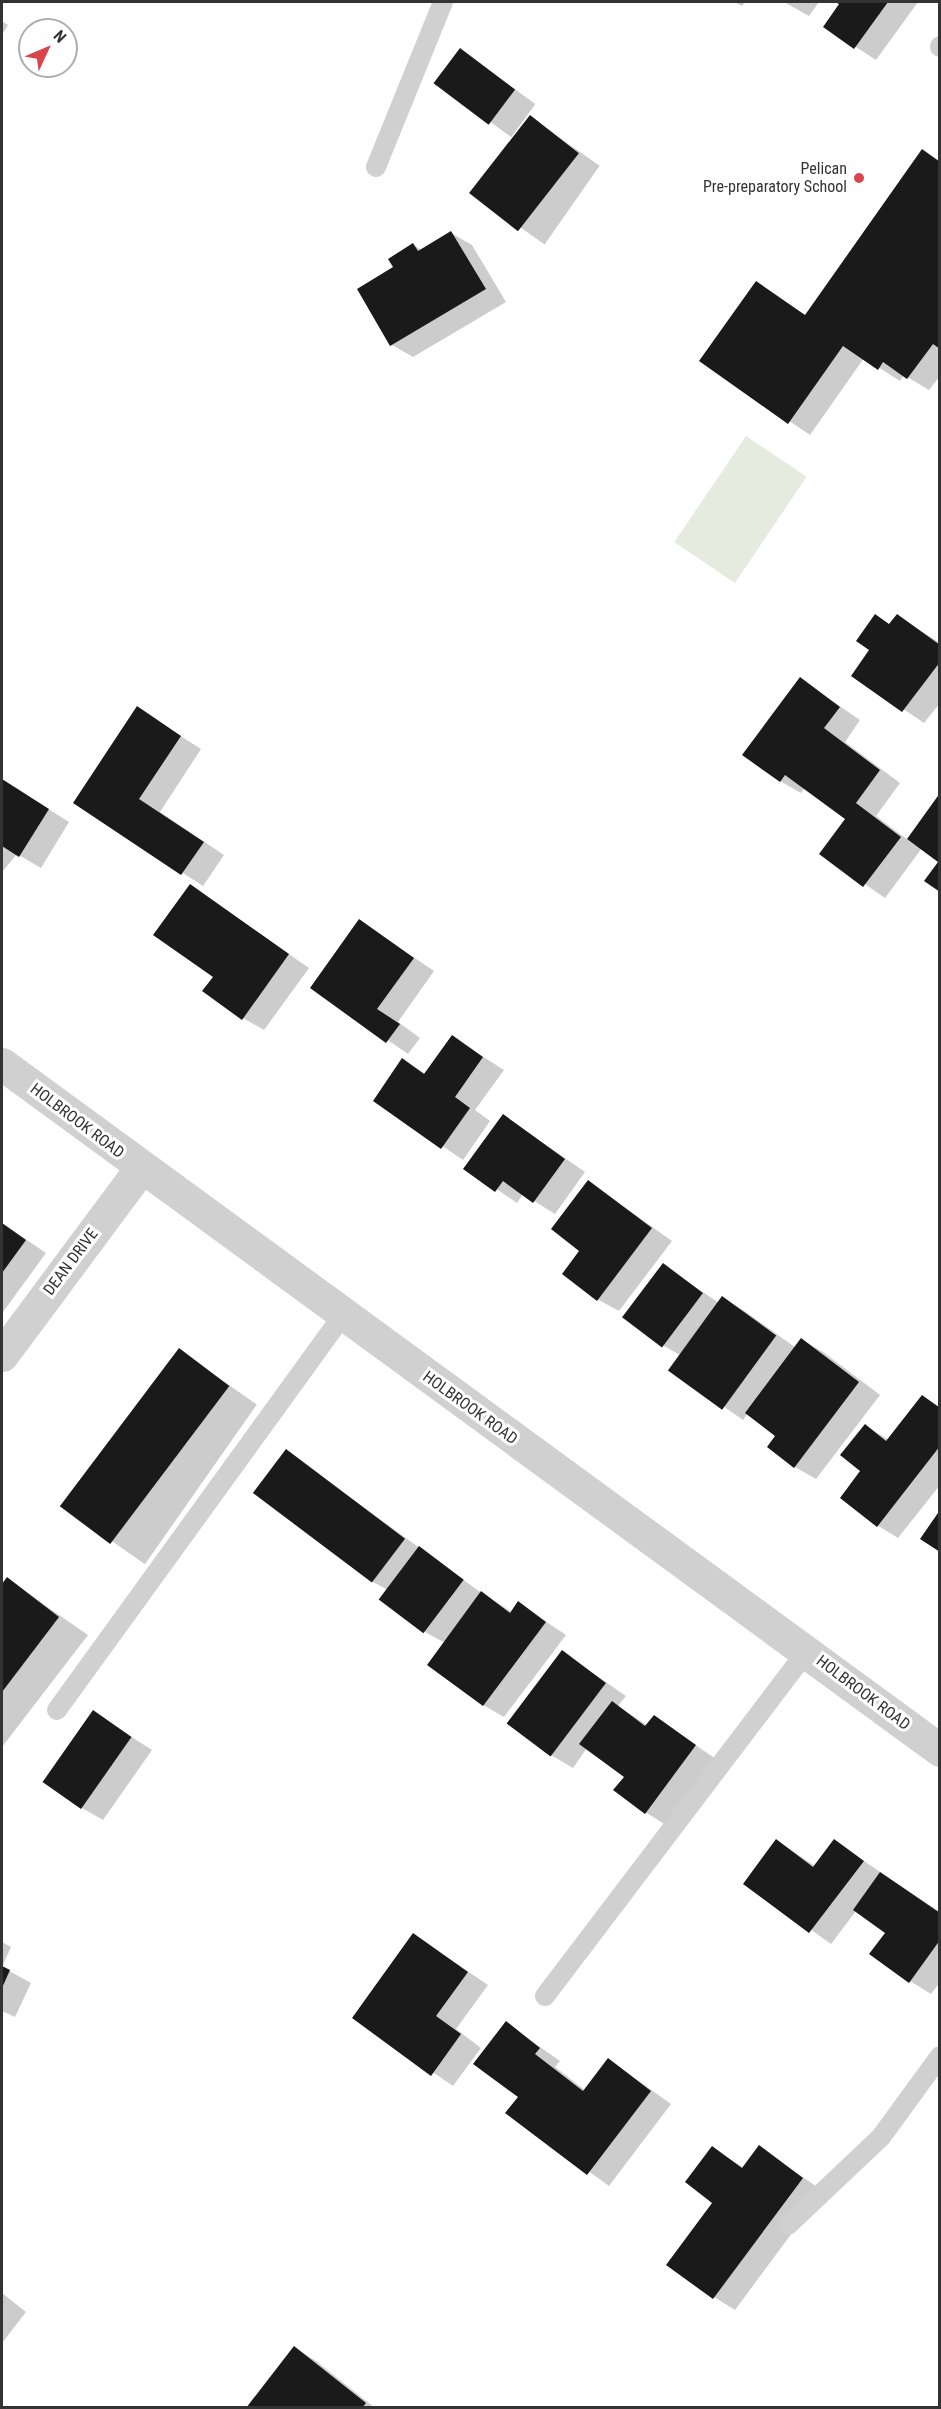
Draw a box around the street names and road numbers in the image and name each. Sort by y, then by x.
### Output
street label: HOLBROOK ROAD [26,1080,128,1162]
street label: DEAN DRIVE [40,1225,102,1299]
street label: HOLBROOK ROAD [419,1367,521,1449]
street label: HOLBROOK ROAD [812,1652,914,1734]

